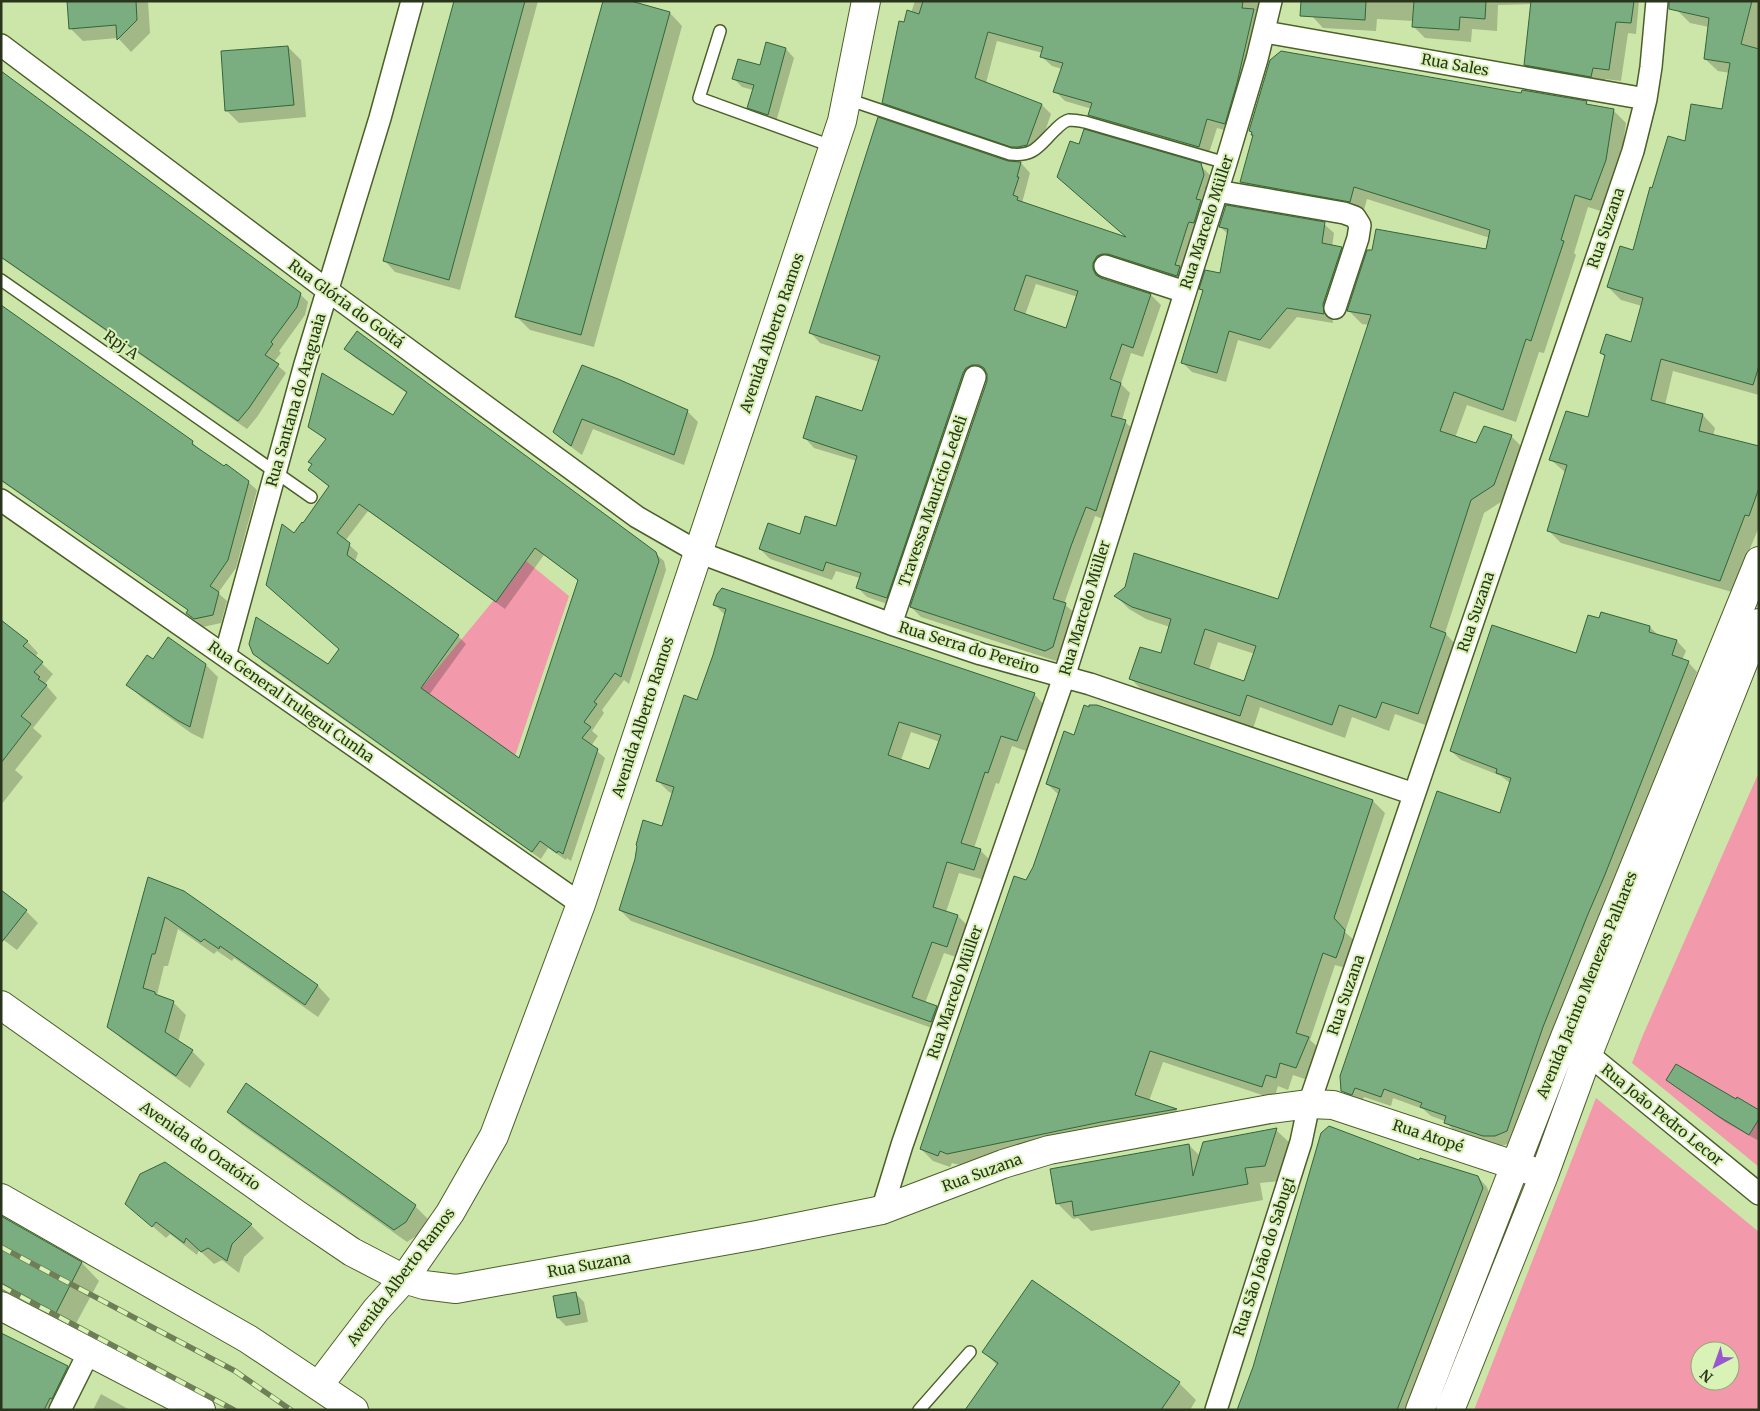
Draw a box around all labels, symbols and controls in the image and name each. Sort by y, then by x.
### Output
street label: Rua Sales [1420,49,1490,80]
street label: Rua Marcelo Müller [1176,152,1237,292]
street label: Rua Suzana [1583,185,1628,271]
street label: Avenida Alberto Ramos [735,250,808,416]
street label: Rua Glória do Goitá [285,255,408,352]
street label: Rua Santana do Araguaia [262,311,329,489]
street label: Rpj A [100,326,143,364]
street label: Travessa Maurício Ledeli [894,413,971,589]
street label: Rua Marcelo Müller [1055,538,1114,678]
street label: Rua Suzana [1453,569,1498,655]
street label: Rua Serra do Pereiro [897,617,1042,678]
street label: Avenida Alberto Ramos [607,634,678,801]
street label: Rua General Irulegui Cunha [204,637,378,766]
street label: Avenida Jacinto Menezes Palhares [1532,868,1641,1102]
street label: Rua Marcelo Müller [923,922,986,1061]
street label: Rua Suzana [1323,952,1368,1038]
street label: Rua João Pedro Lecor [1598,1060,1727,1170]
street label: Avenida do Oratório [136,1096,264,1194]
street label: Rua Atopé [1390,1115,1466,1156]
street label: Rua Suzana [939,1149,1024,1196]
street label: Rua São João do Sabugi [1229,1175,1298,1339]
street label: Avenida Alberto Ramos [342,1204,459,1350]
street label: Rua Suzana [546,1248,632,1281]
north arrow [1690,1341,1740,1391]
text: N [1696,1365,1717,1386]

